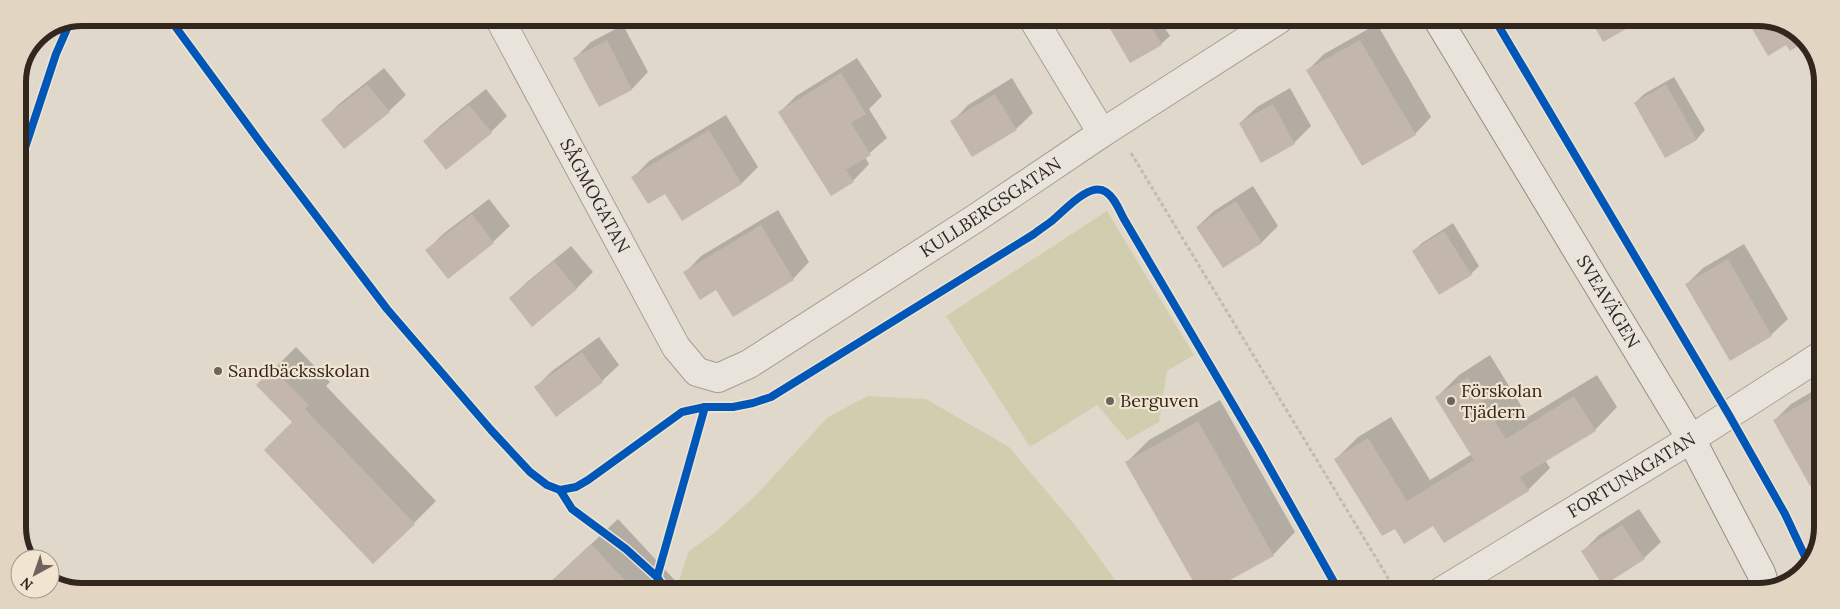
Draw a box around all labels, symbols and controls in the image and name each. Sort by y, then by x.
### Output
street label: SÅGMOGATAN [555,135,635,257]
street label: KULLBERGSGATAN [915,152,1065,262]
street label: SVEAVÄGEN [1572,251,1645,352]
place label: Sandbäcksskolan [228,359,370,382]
marker: Sandbäcksskolan [212,365,224,377]
place label: Förskolan Tjädern [1461,379,1543,423]
place label: Berguven [1120,389,1199,412]
marker: Berguven [1104,395,1116,407]
marker: Förskolan Tjädern [1445,395,1457,407]
street label: FORTUNAGATAN [1563,427,1699,523]
north arrow [10,549,60,599]
text: N [17,573,37,594]

